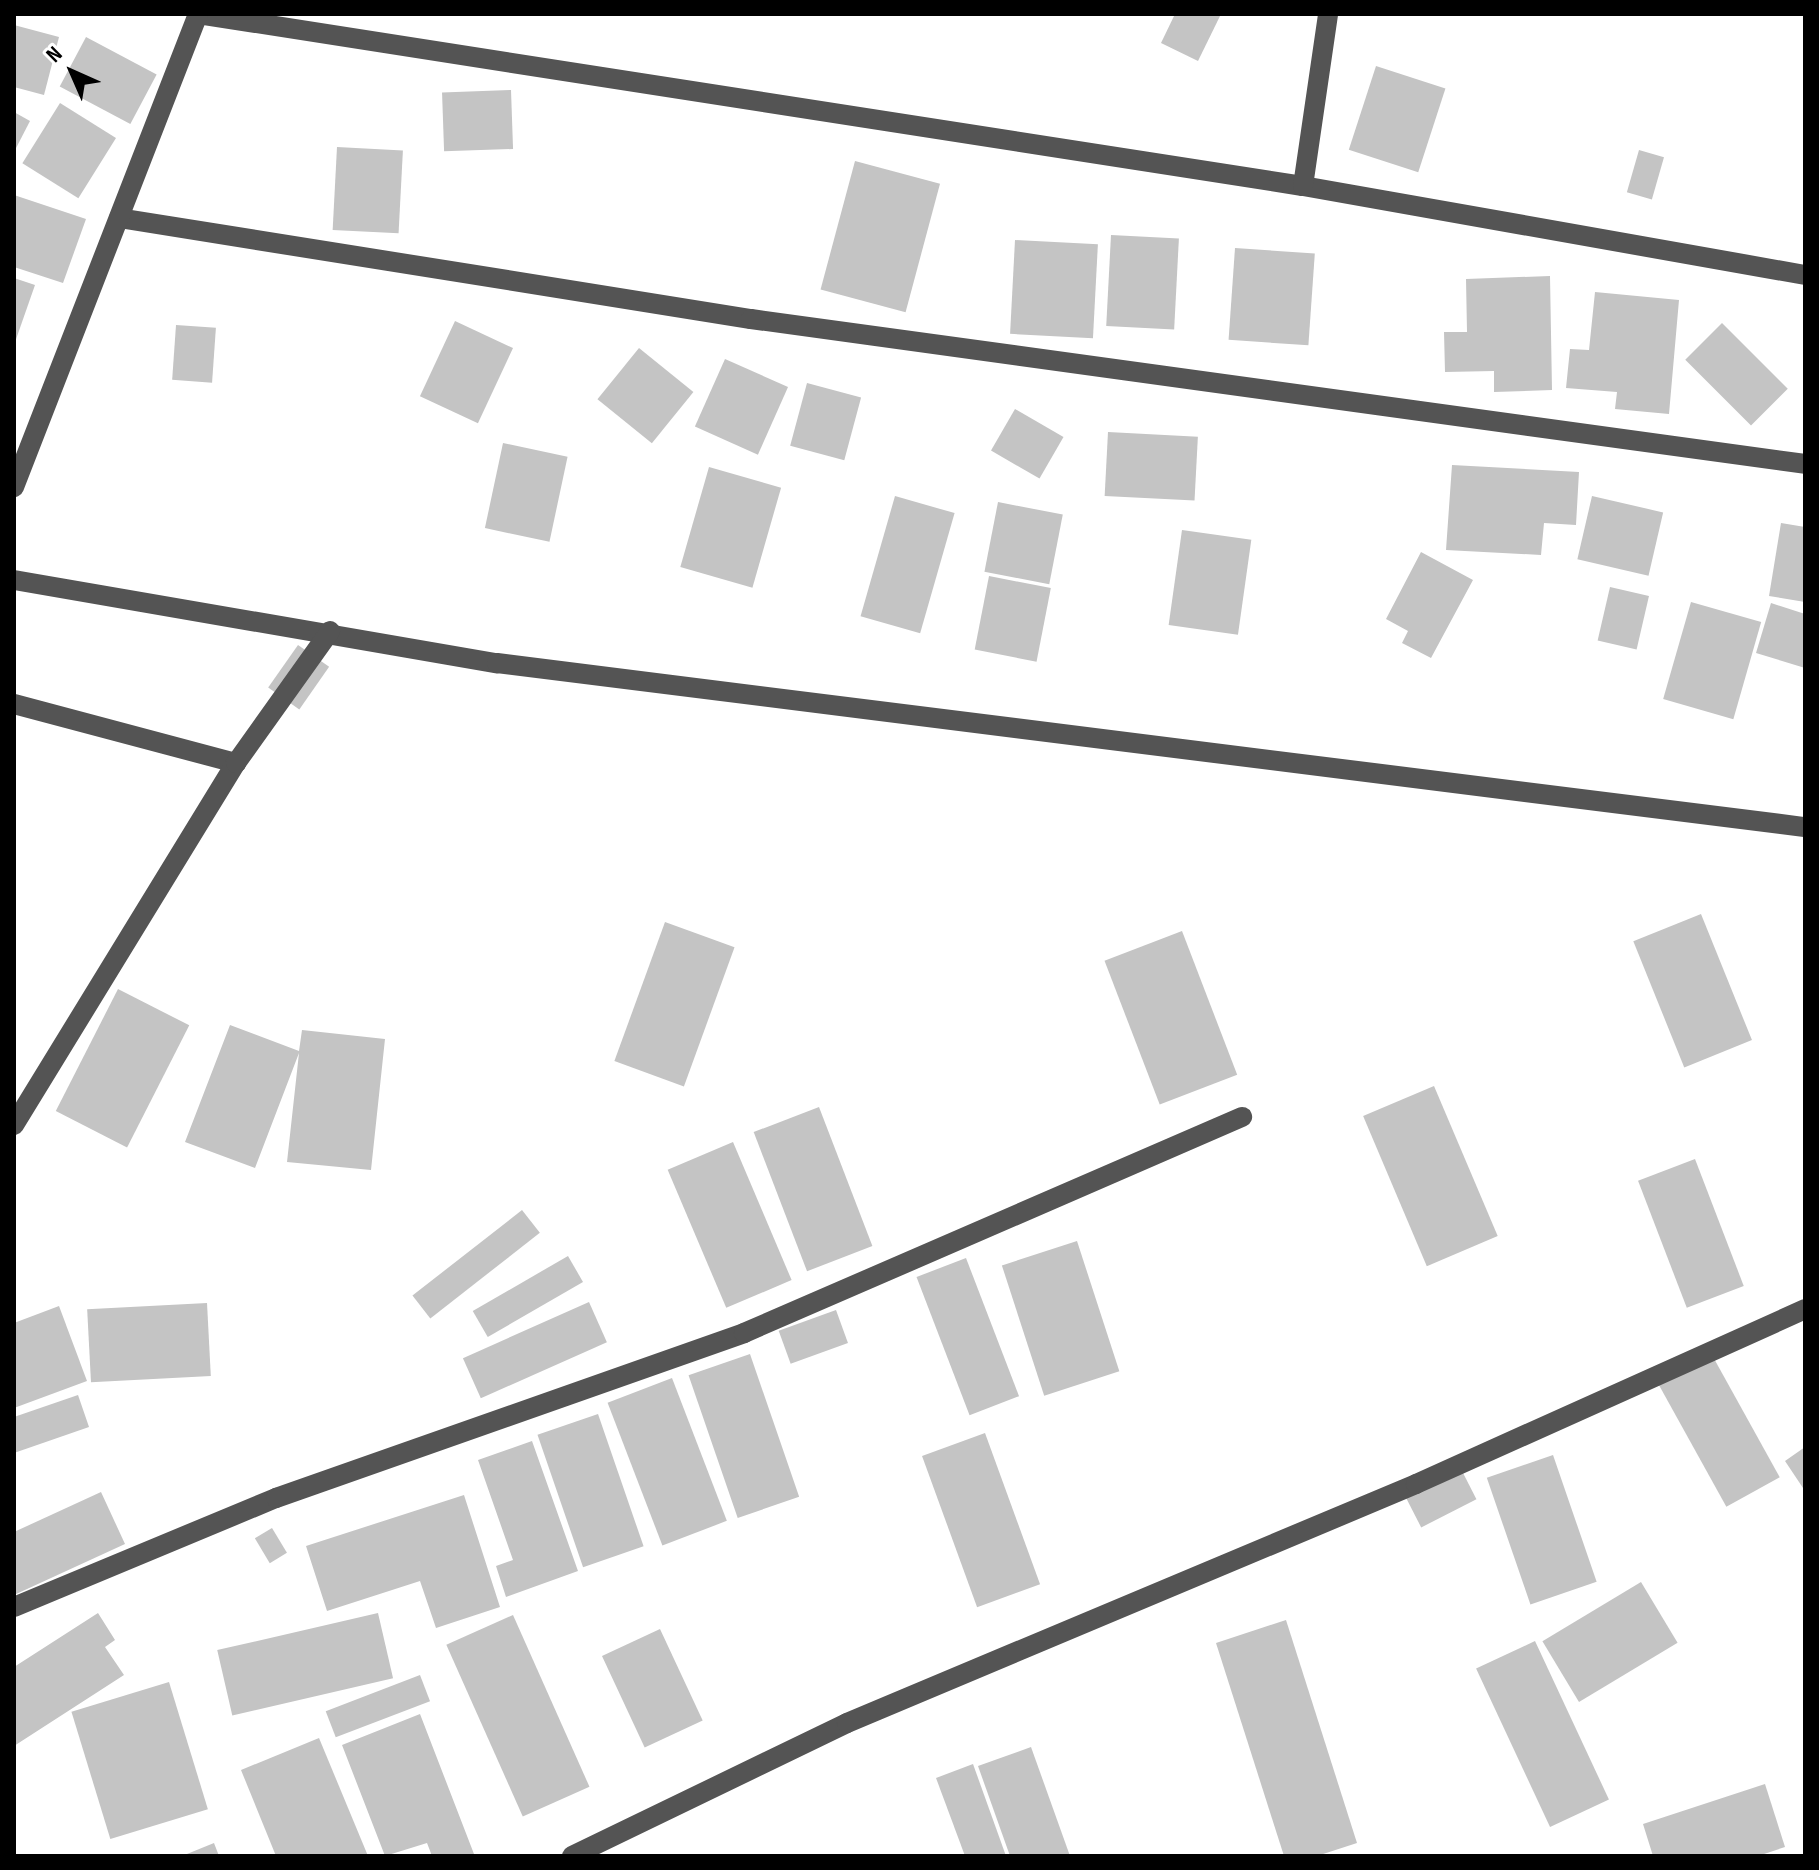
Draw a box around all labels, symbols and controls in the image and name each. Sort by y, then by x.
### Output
north arrow [32,32,112,112]
text: N [41,41,68,68]

